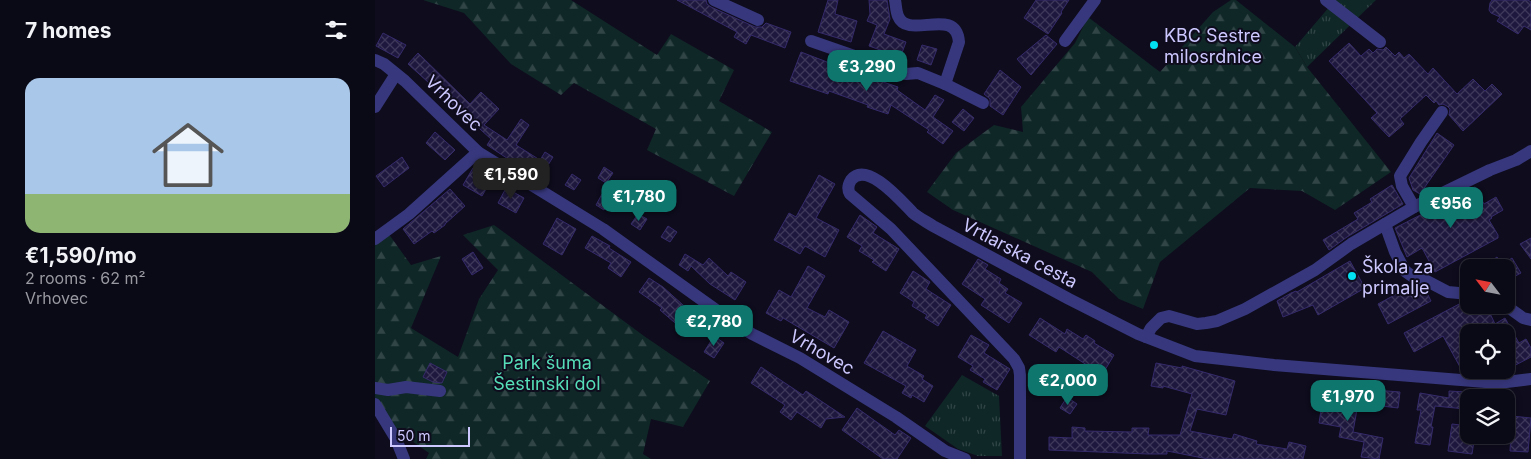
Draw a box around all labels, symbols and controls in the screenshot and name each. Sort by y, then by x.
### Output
icon: filters [322,16,350,44]
text: 7 homes [25,18,112,43]
place label: KBC Sestre milosrdnice [1164,25,1262,67]
marker: KBC Sestre milosrdnice [1148,39,1160,51]
pin: €3,290 [826,49,908,92]
text: €3,290 [838,56,896,76]
street label: Vrhovec [421,71,487,135]
icon: home [143,110,233,200]
pin: €1,590 [470,158,552,200]
text: €1,590 [484,164,538,184]
pin: €1,780 [598,180,680,222]
text: €1,780 [612,186,666,206]
pin: €956 [1421,186,1481,229]
text: €956 [1430,193,1472,213]
street label: Vrtlarska cesta [959,214,1081,292]
text: €1,590/mo [25,243,137,268]
place label: Škola za primalje [1362,255,1433,298]
north arrow [1460,259,1515,314]
map controls [1460,259,1515,444]
text: 2 rooms · 62 m² [25,268,146,288]
marker: Škola za primalje [1346,270,1358,282]
text: Vrhovec [25,288,88,308]
pin: €2,780 [673,304,755,347]
text: €2,780 [686,311,742,331]
button: locate [1460,324,1515,379]
street label: Vrhovec [786,325,858,379]
park label: Park šuma Šestinski dol [493,352,601,394]
pin: €2,000 [1027,364,1109,406]
text: €2,000 [1039,370,1097,390]
pin: €1,970 [1307,380,1389,422]
text: €1,970 [1322,386,1374,406]
button: layers [1460,389,1515,444]
scale bar [390,424,470,447]
text: 50 m [397,427,431,444]

